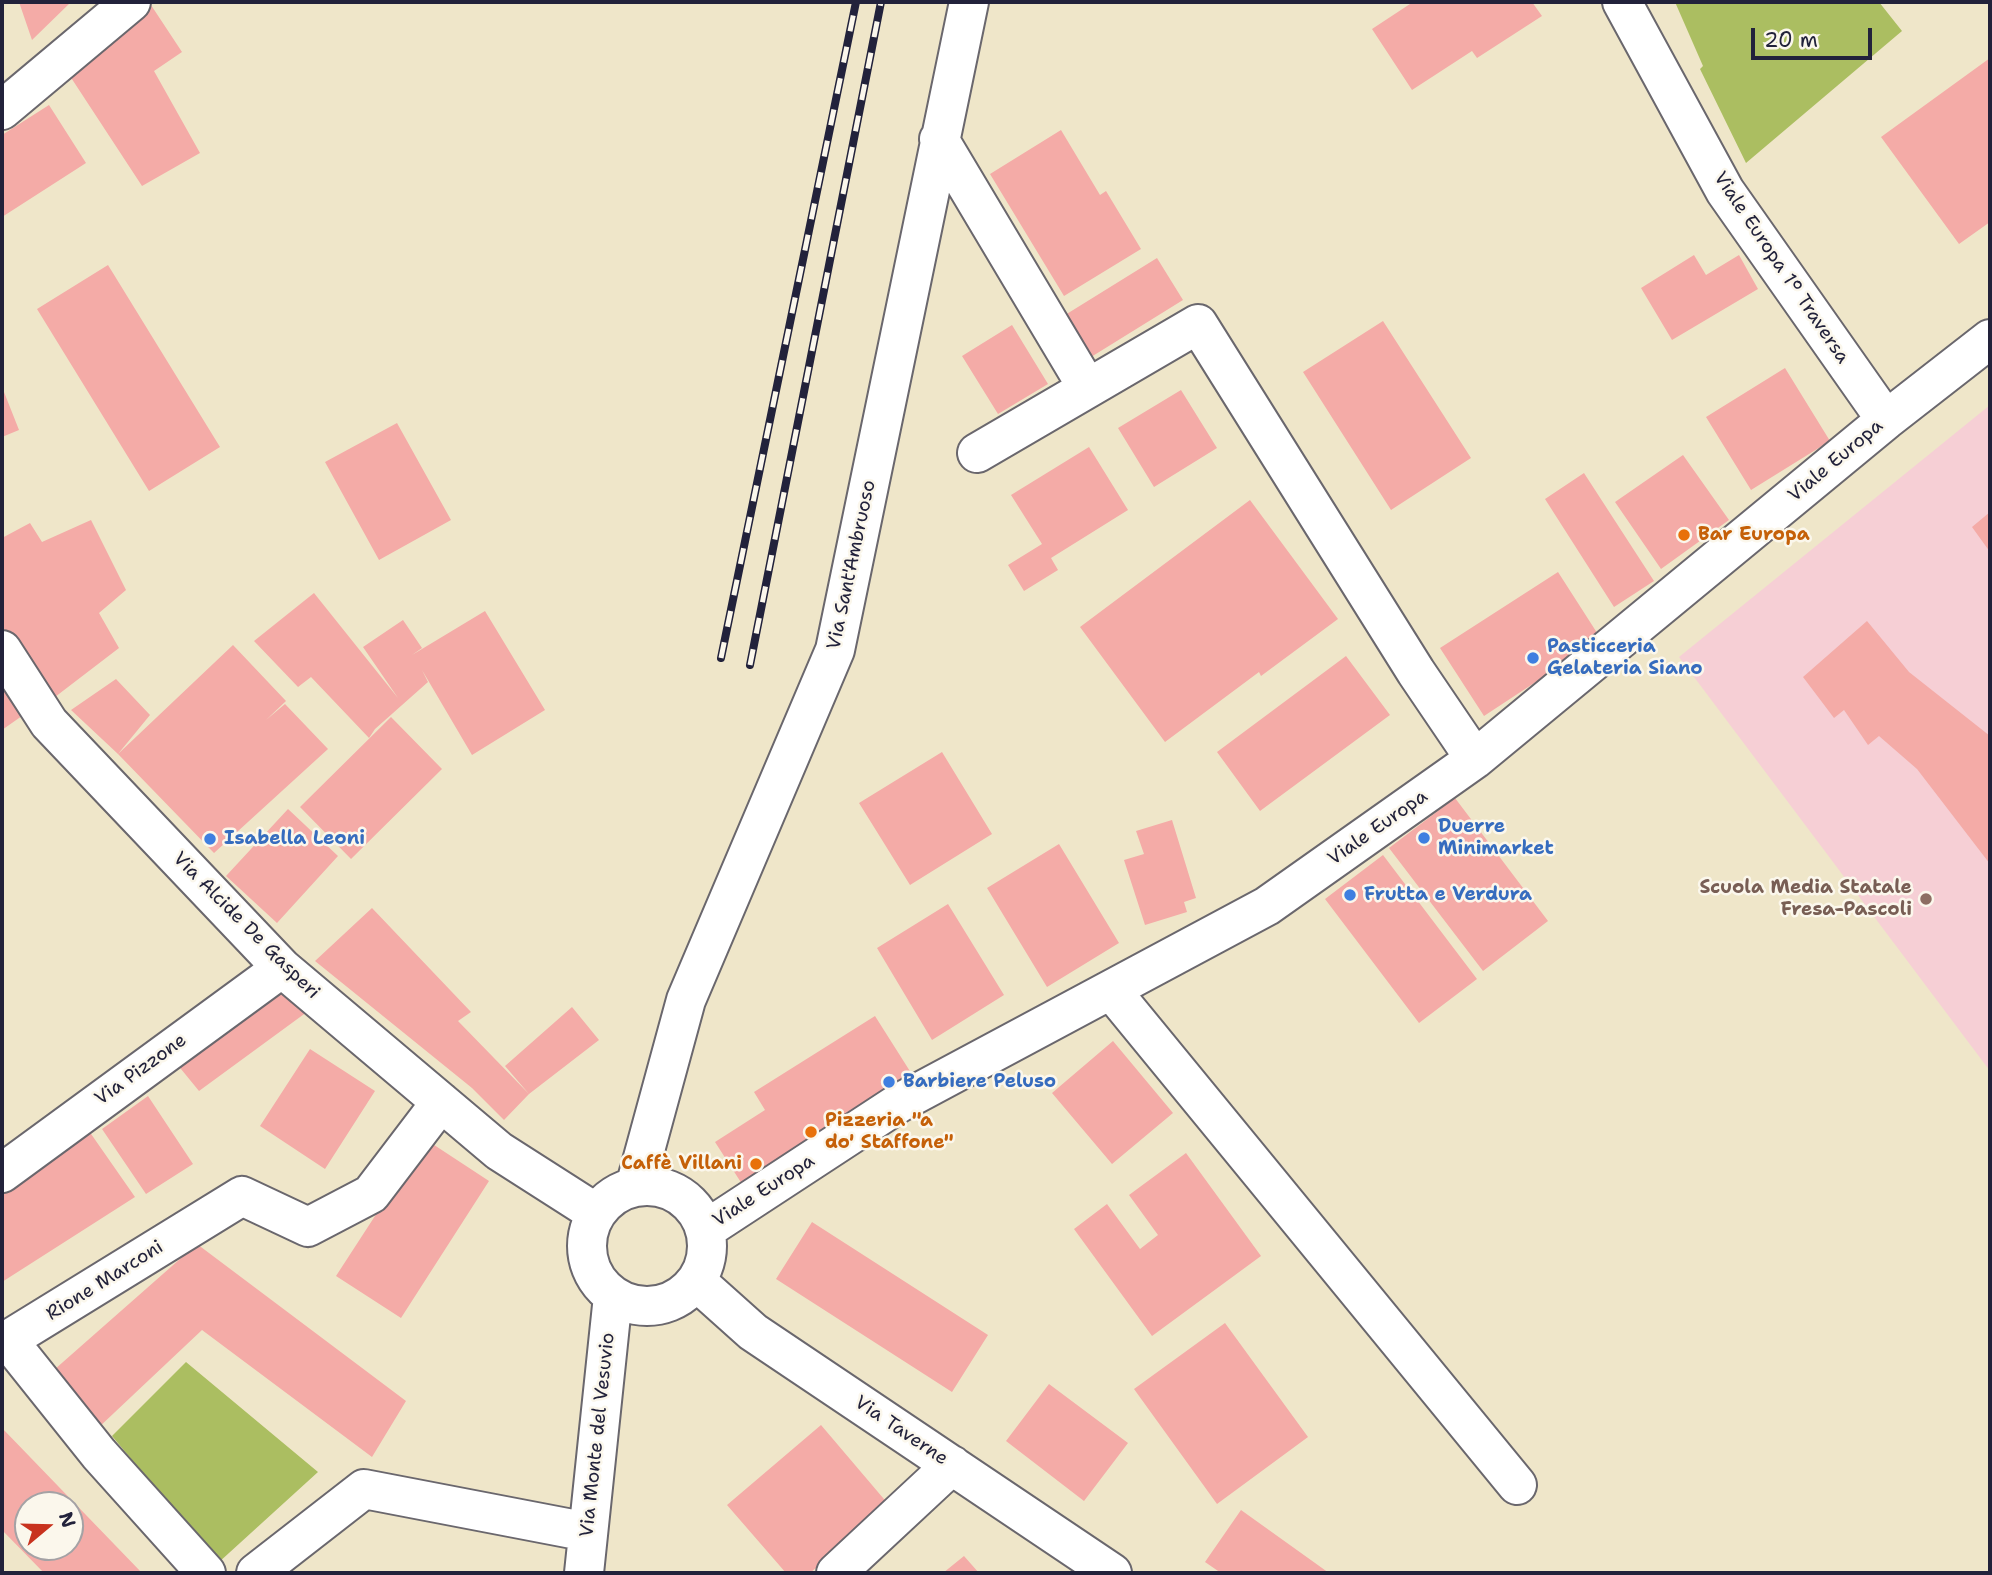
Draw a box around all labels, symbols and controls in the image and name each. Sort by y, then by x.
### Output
scale bar [1754,14,1875,58]
text: 20 m [1764,26,1818,54]
street label: Viale Europa 1° Traversa [1708,168,1854,368]
street label: Viale Europa [1784,415,1888,507]
street label: Via Sant'Ambruoso [823,478,881,652]
place label: Bar Europa [1698,524,1810,546]
marker: Bar Europa [1676,527,1692,543]
place label: Pasticceria Gelateria Siano [1547,636,1703,680]
marker: Pasticceria Gelateria Siano [1525,650,1541,666]
street label: Viale Europa [1324,785,1432,871]
place label: Duerre Minimarket [1438,816,1554,860]
place label: Isabella Leoni [224,828,365,850]
marker: Duerre Minimarket [1416,830,1432,846]
marker: Isabella Leoni [202,831,218,847]
street label: Via Alcide De Gasperi [168,848,324,1004]
place label: Scuola Media Statale Fresa-Pascoli [1700,877,1912,921]
place label: Frutta e Verdura [1364,884,1532,906]
marker: Frutta e Verdura [1342,887,1358,903]
marker: Scuola Media Statale Fresa-Pascoli [1918,891,1934,907]
street label: Via Pizzone [91,1029,191,1111]
place label: Barbiere Peluso [903,1071,1056,1093]
marker: Barbiere Peluso [881,1074,897,1090]
place label: Pizzeria "a do' Staffone" [825,1110,954,1154]
marker: Pizzeria "a do' Staffone" [803,1124,819,1140]
street label: Viale Europa [709,1150,819,1232]
place label: Caffè Villani [621,1153,742,1175]
marker: Caffè Villani [748,1156,764,1172]
street label: Rione Marconi [42,1236,168,1326]
street label: Via Monte del Vesuvio [576,1332,620,1538]
street label: Via Taverne [850,1391,952,1471]
north arrow [14,1491,84,1561]
text: N [53,1508,82,1531]

